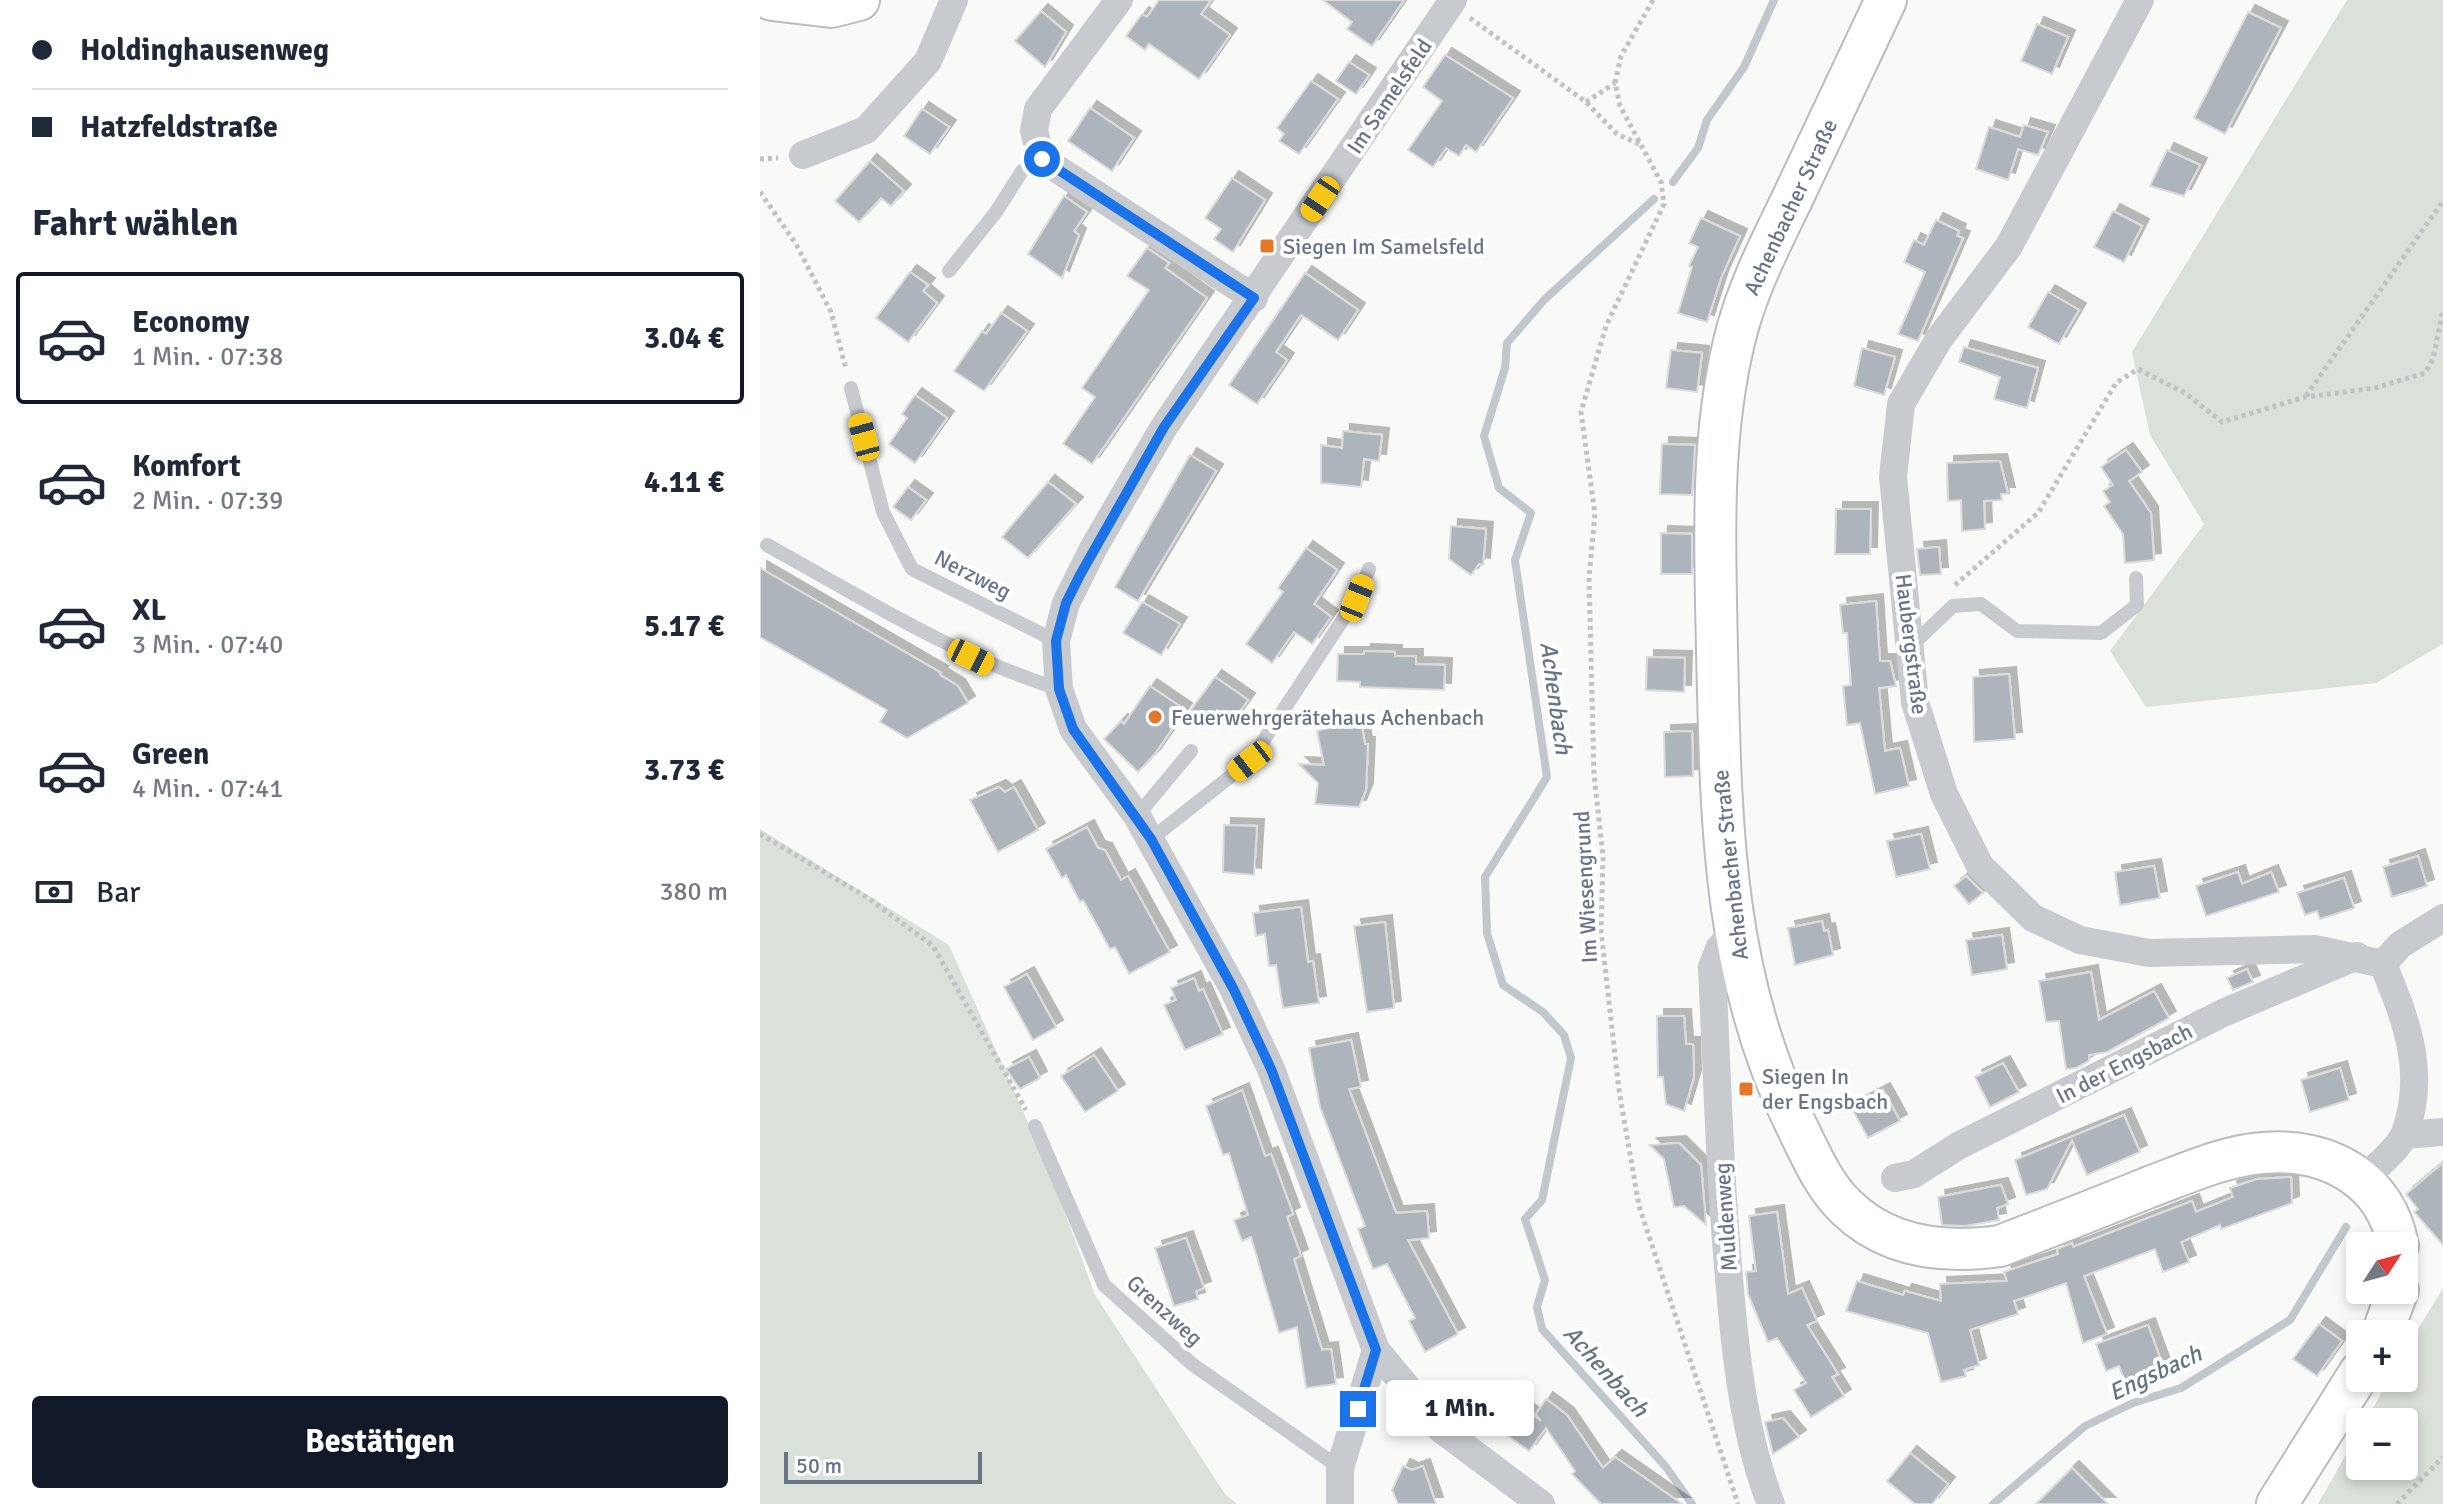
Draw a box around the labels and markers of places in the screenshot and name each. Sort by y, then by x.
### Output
place label: Siegen Im Samelsfeld [1283,233,1485,260]
marker: Siegen Im Samelsfeld [1258,237,1276,255]
place label: Feuerwehrgerätehaus Achenbach [1171,704,1484,731]
marker: Feuerwehrgerätehaus Achenbach [1146,708,1164,726]
place label: Siegen In der Engsbach [1762,1063,1888,1115]
marker: Siegen In der Engsbach [1737,1080,1755,1098]

